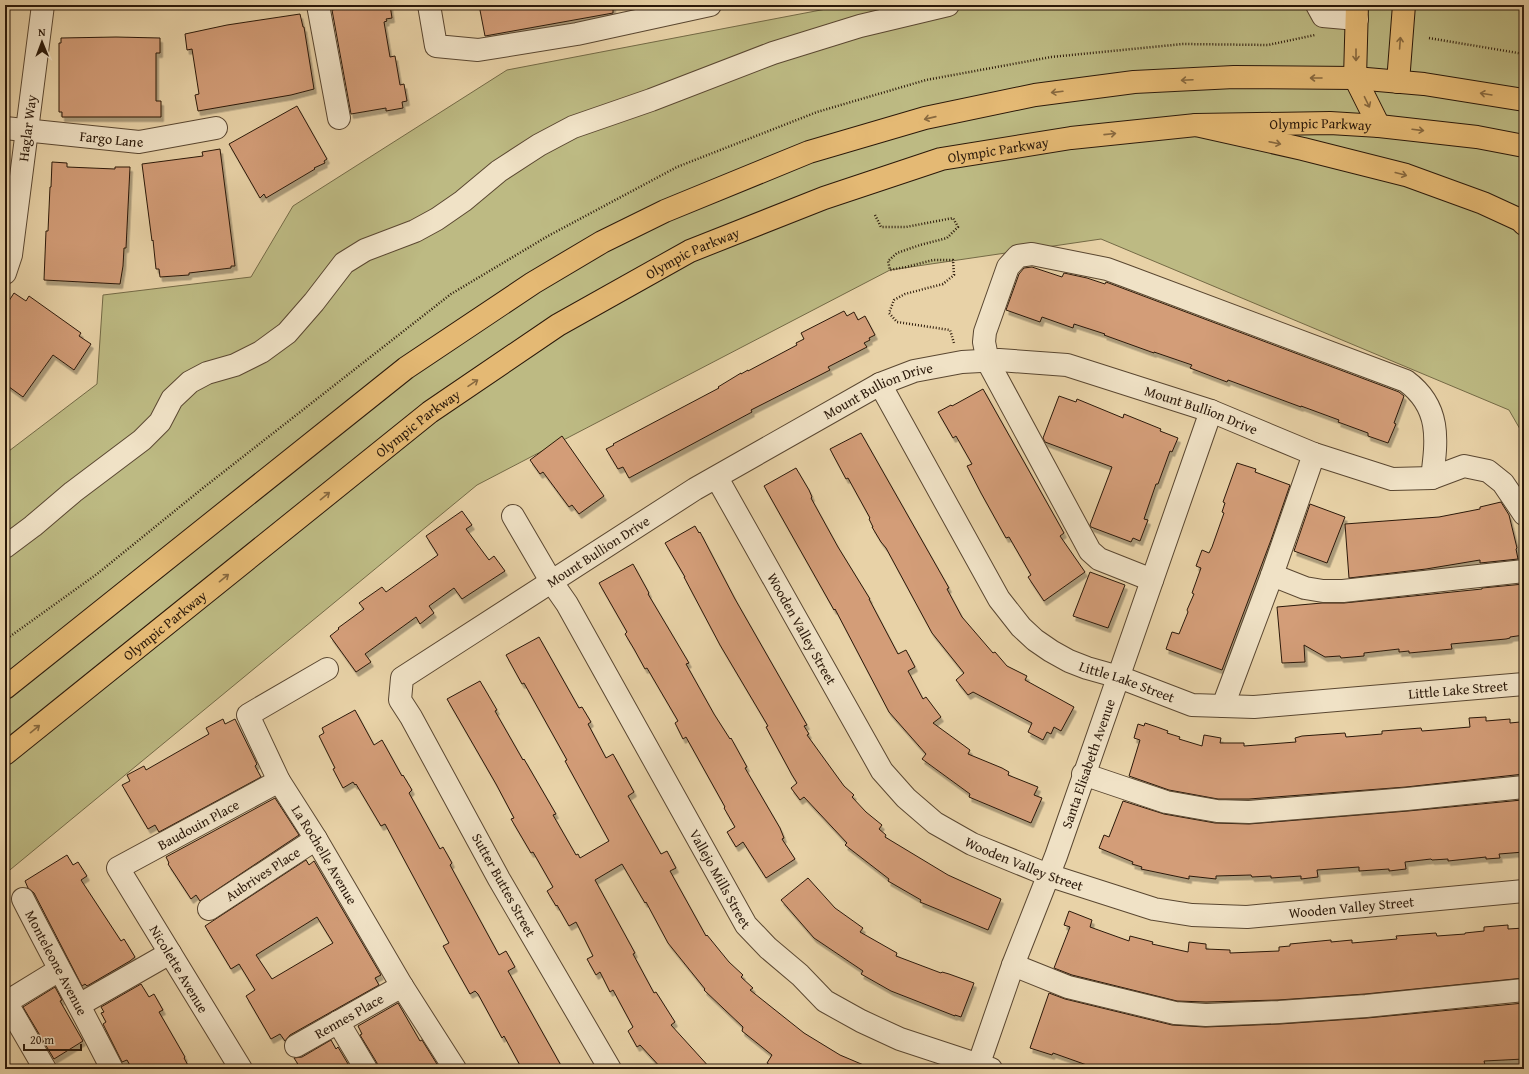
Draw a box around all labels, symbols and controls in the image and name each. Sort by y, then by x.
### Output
north arrow [22,22,62,62]
text: N [38,24,46,40]
one-way arrow [1397,37,1404,50]
one-way arrow [1352,48,1360,61]
one-way arrow [1310,74,1323,82]
one-way arrow [1181,76,1194,83]
one-way arrow [1051,88,1064,96]
one-way arrow [1479,90,1492,98]
street label: Haglar Way [13,93,41,163]
one-way arrow [1364,95,1371,107]
street label: Olympic Parkway [1269,113,1372,136]
one-way arrow [924,114,937,122]
street label: Fargo Lane [79,126,145,152]
one-way arrow [1411,126,1424,134]
one-way arrow [1103,130,1116,137]
street label: Olympic Parkway [946,132,1050,168]
one-way arrow [1268,139,1281,147]
one-way arrow [1394,171,1407,178]
street label: Olympic Parkway [642,222,742,284]
street label: Mount Bullion Drive [820,358,935,424]
one-way arrow [467,379,478,387]
street label: Mount Bullion Drive [1142,380,1261,440]
street label: Olympic Parkway [371,384,464,462]
one-way arrow [320,492,331,501]
street label: Mount Bullion Drive [543,511,654,592]
street label: Wooden Valley Street [762,569,841,688]
one-way arrow [218,573,229,582]
street label: Olympic Parkway [119,586,211,665]
street label: Little Lake Street [1076,656,1178,707]
street label: Little Lake Street [1408,675,1509,704]
street label: Santa Elisabeth Avenue [1056,696,1120,831]
one-way arrow [30,725,41,734]
street label: Baudouin Place [154,794,243,855]
street label: La Rochelle Avenue [287,801,362,909]
street label: Vallejo Mills Street [685,826,755,934]
street label: Sutter Buttes Street [467,830,541,941]
street label: Wooden Valley Street [961,832,1086,896]
street label: Aubrives Place [221,842,304,906]
street label: Wooden Valley Street [1288,891,1415,923]
street label: Monteleone Avenue [20,907,93,1019]
street label: Nicolette Avenue [145,921,213,1017]
street label: Rennes Place [311,988,388,1043]
scale bar [24,1026,81,1052]
text: 20 m [30,1031,54,1048]

